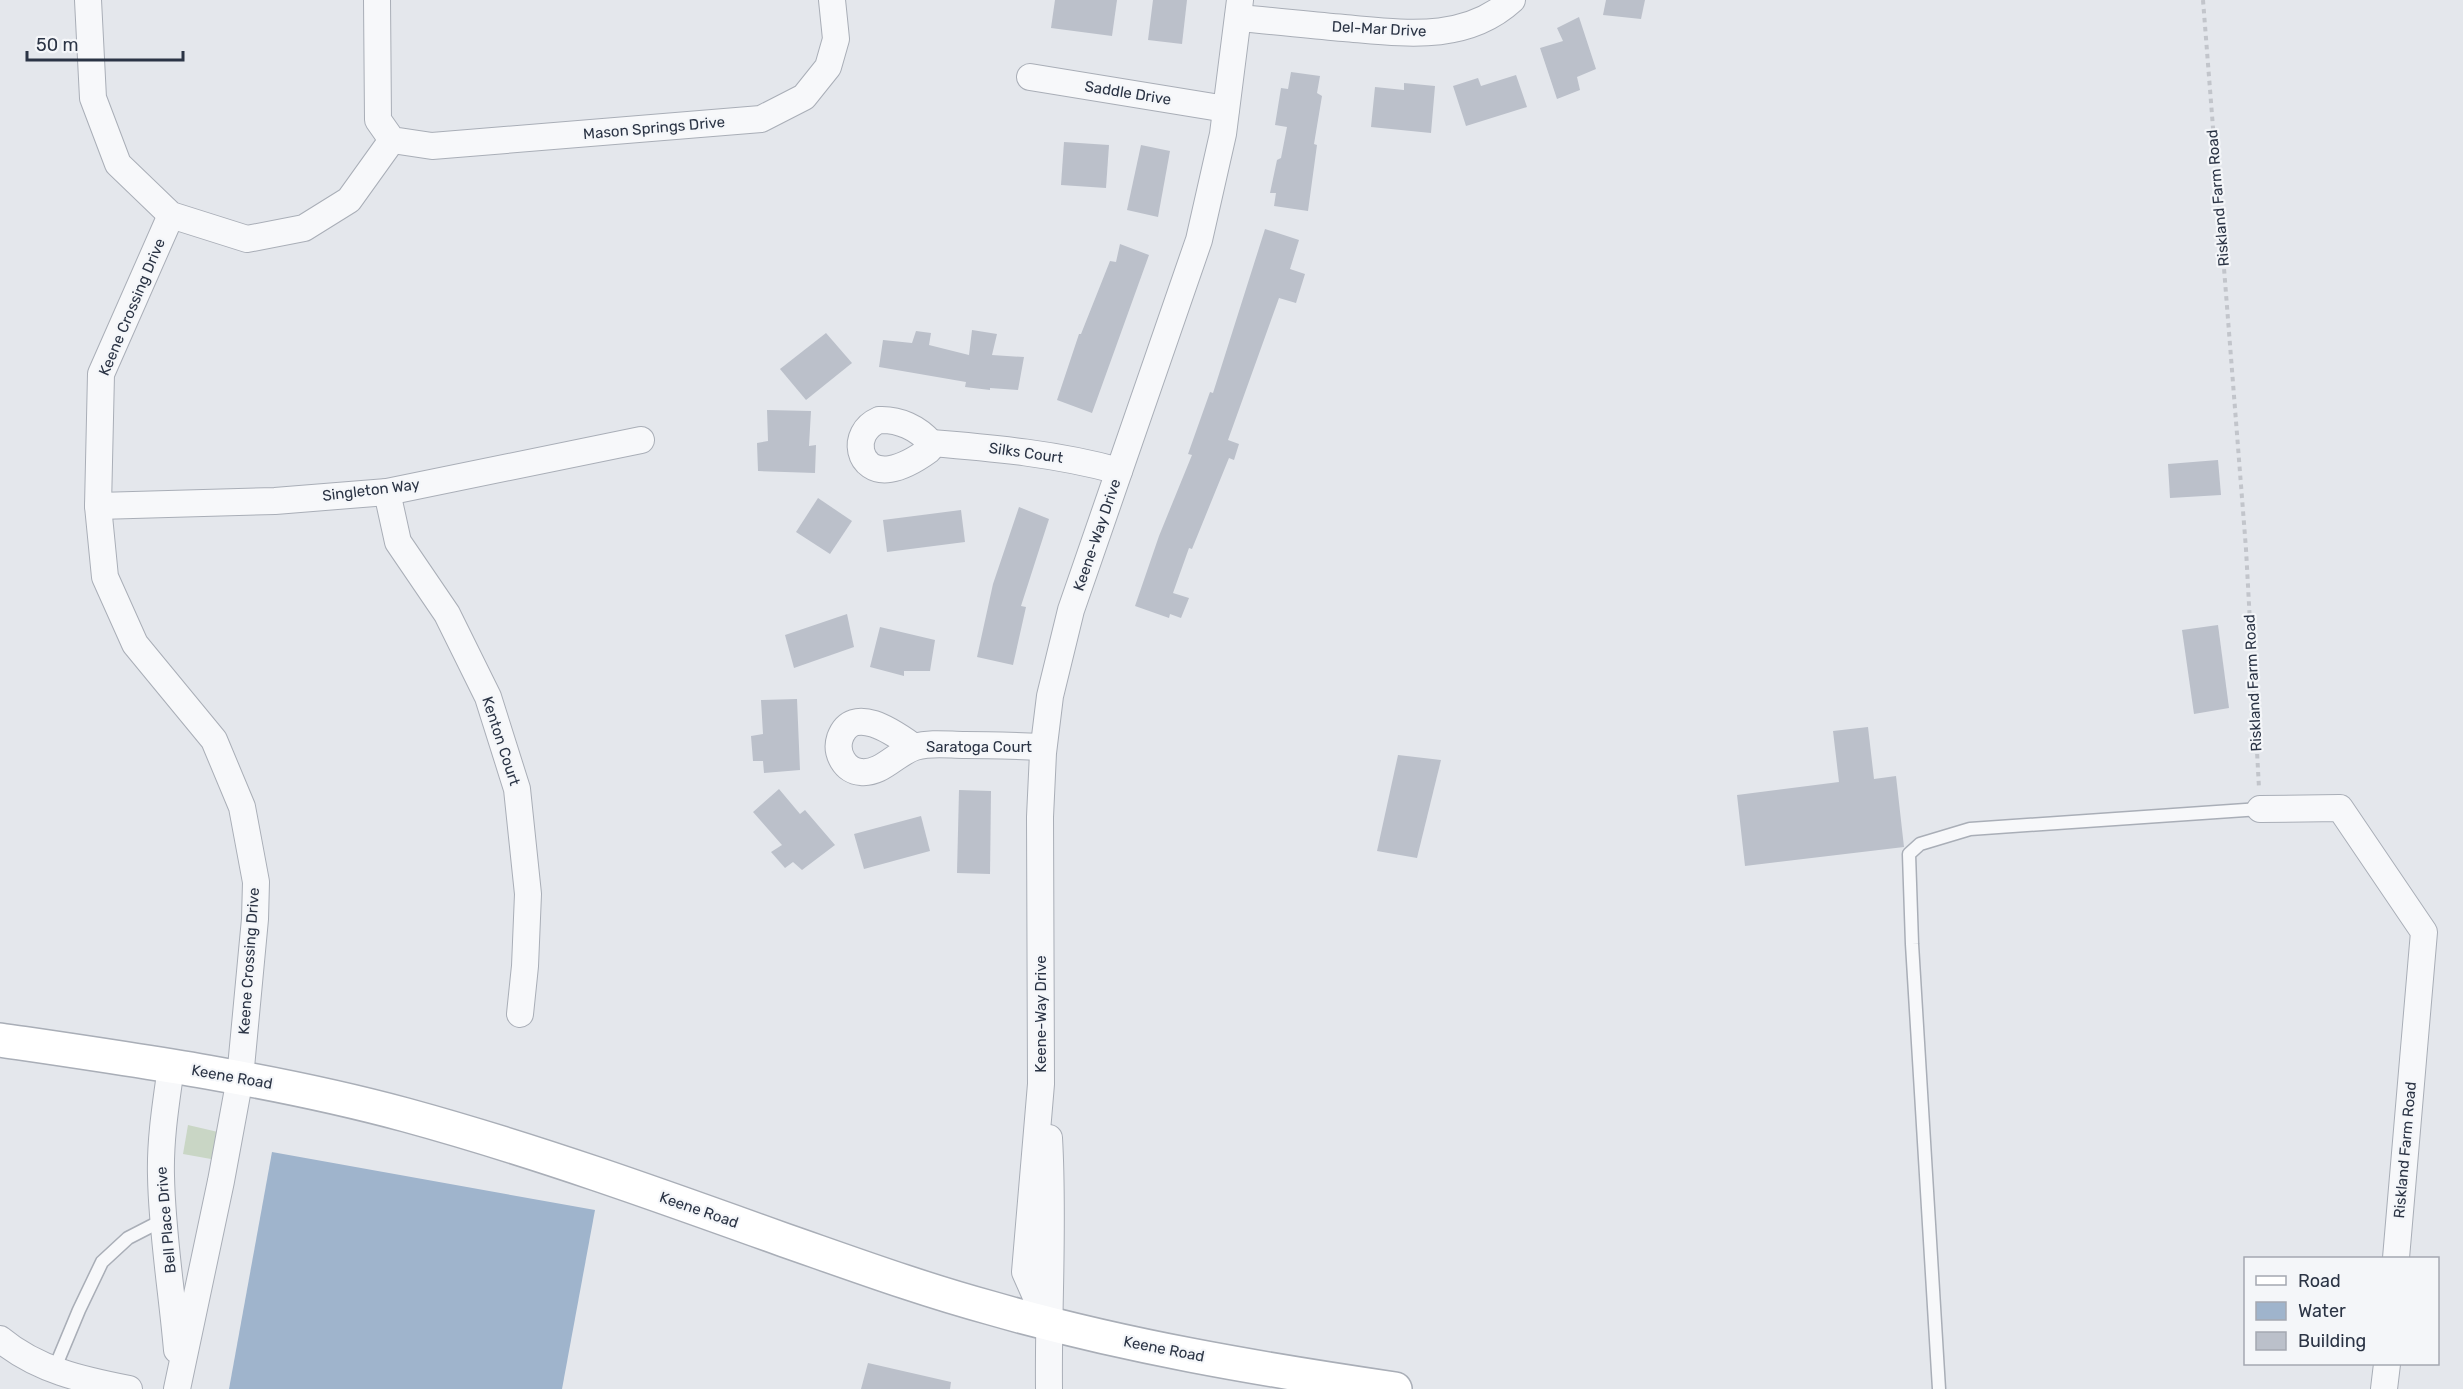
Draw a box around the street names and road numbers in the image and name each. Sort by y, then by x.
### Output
street label: Del-Mar Drive [1331,18,1427,40]
street label: Saddle Drive [1083,77,1173,109]
street label: Mason Springs Drive [582,113,726,143]
street label: Riskland Farm Road [2203,129,2233,267]
street label: Keene Crossing Drive [95,236,169,378]
street label: Silks Court [988,439,1064,467]
street label: Singleton Way [321,475,421,505]
street label: Keene-Way Drive [1069,477,1125,593]
street label: Riskland Farm Road [2240,614,2266,752]
street label: Kenton Court [478,694,524,788]
street label: Saratoga Court [926,738,1032,756]
street label: Keene Crossing Drive [235,887,263,1035]
street label: Keene-Way Drive [1032,955,1050,1073]
street label: Keene Road [190,1061,274,1093]
street label: Riskland Farm Road [2390,1081,2420,1219]
street label: Bell Place Drive [152,1166,180,1274]
street label: Keene Road [657,1188,741,1232]
street label: Keene Road [1122,1332,1206,1366]

